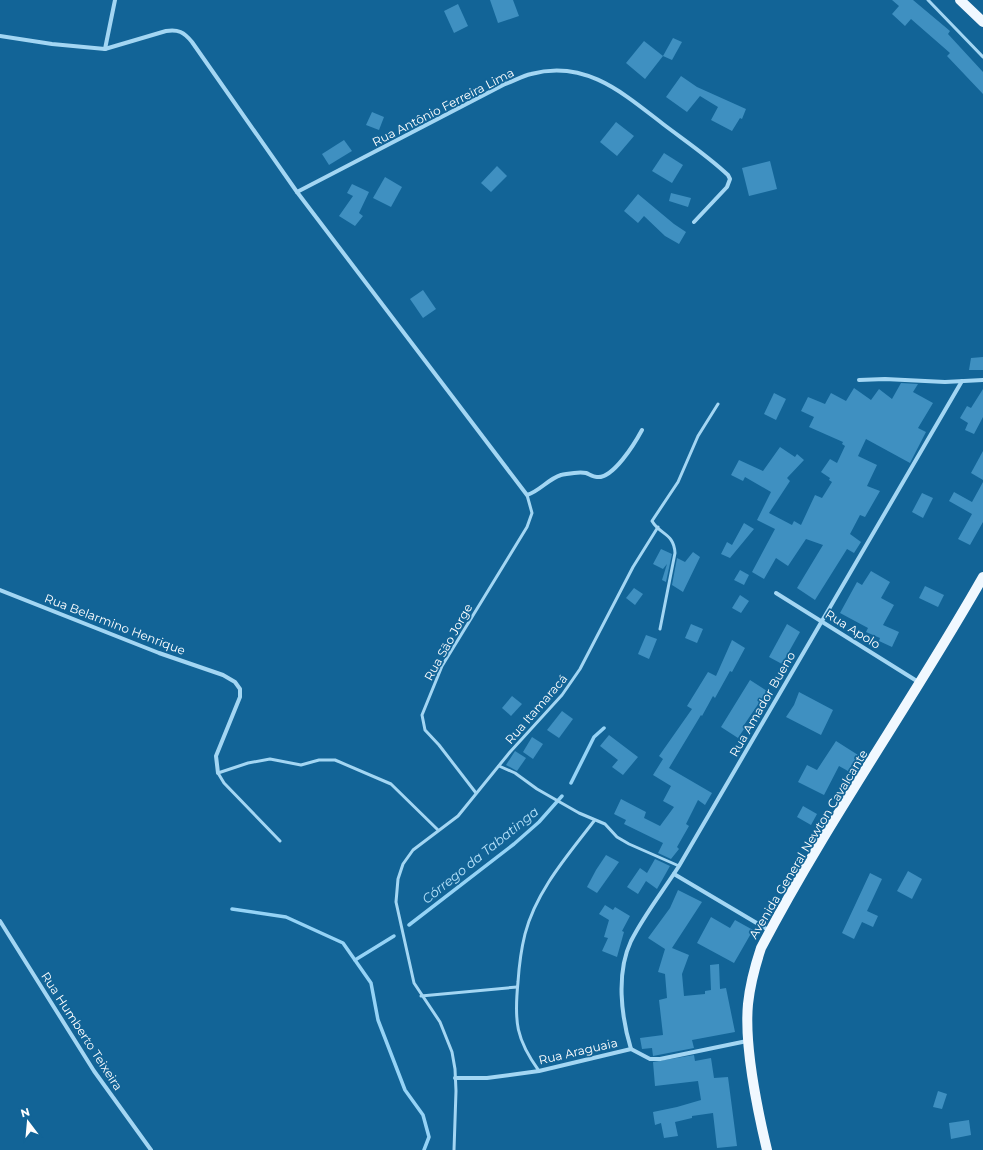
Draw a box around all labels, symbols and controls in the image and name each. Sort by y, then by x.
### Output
street label: Rua Antônio Ferreira Lima [370,65,516,149]
street label: Rua Belarmino Henrique [43,590,187,658]
street label: Rua São Jorge [421,601,475,683]
street label: Rua Apolo [823,606,883,652]
street label: Rua Amador Bueno [726,649,798,759]
street label: Rua Itamaracá [502,671,570,747]
street label: Avenida General Newton Cavalcante [745,747,871,941]
water label: Córrego da Tabatinga [419,803,542,907]
street label: Rua Humberto Teixeira [38,969,126,1093]
street label: Rua Araguaia [537,1035,619,1067]
north arrow [8,1102,48,1142]
text: N [19,1104,31,1120]

